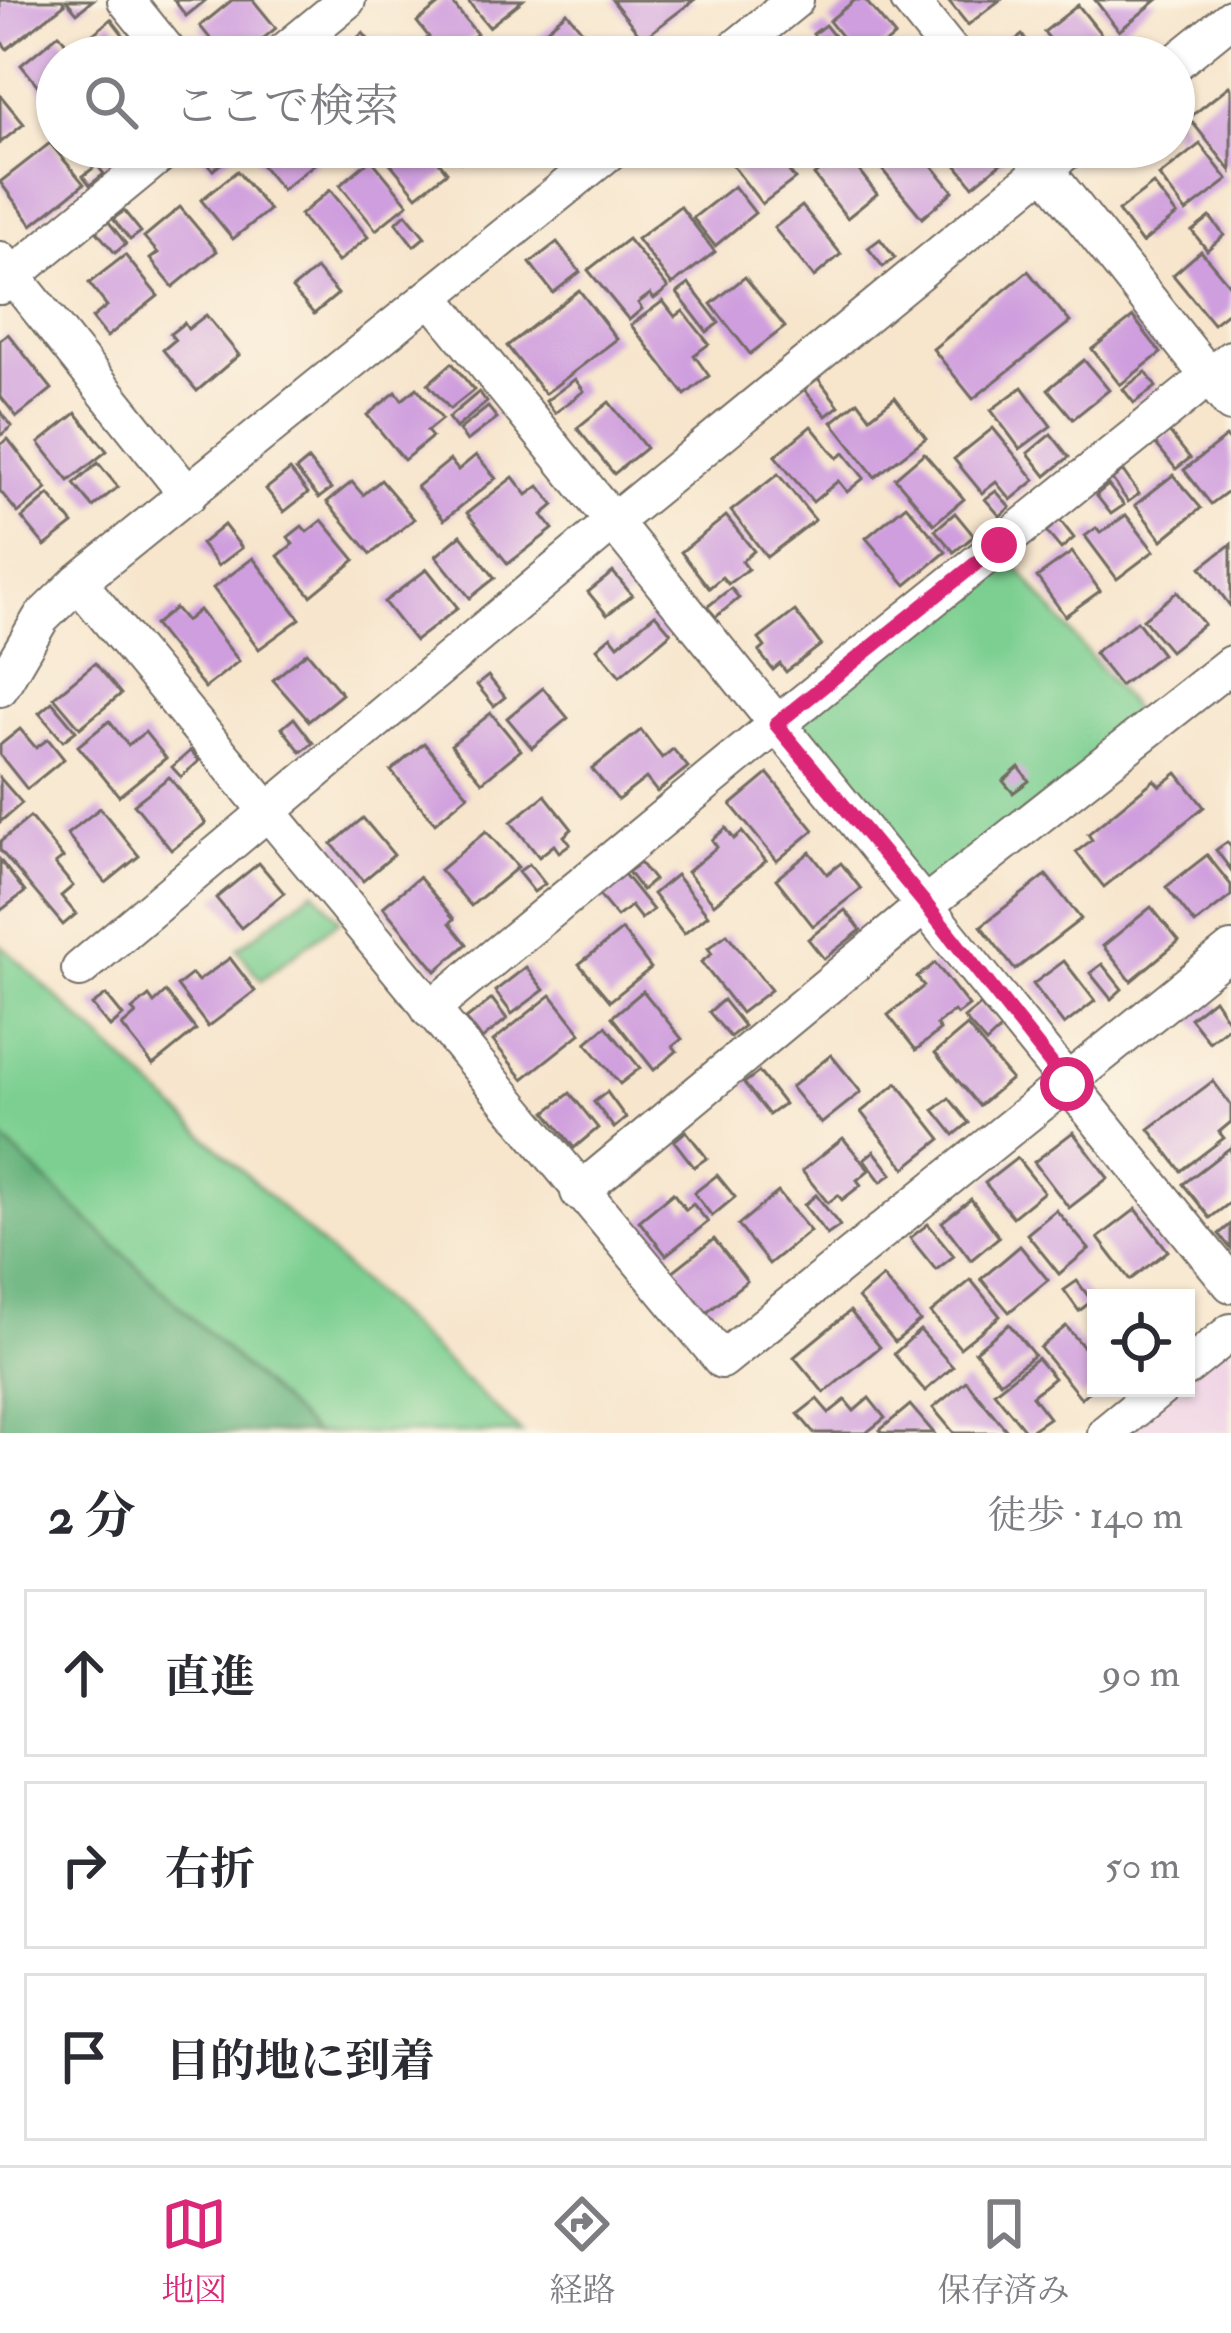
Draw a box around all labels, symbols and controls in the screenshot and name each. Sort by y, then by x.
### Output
search box [36,36,1195,168]
icon: search [78,69,144,135]
text: ここで検索 [174,79,399,135]
route end [972,518,1026,572]
route start [1040,1057,1094,1111]
map controls [1087,1289,1195,1397]
button: locate [1087,1289,1195,1397]
text: 2 分 [48,1485,136,1549]
text: 徒歩 · 140 m [988,1491,1183,1540]
icon: ahead [51,1640,117,1706]
text: 90 m [1102,1649,1180,1698]
text: 直進 [165,1650,255,1706]
icon: right [51,1832,117,1898]
text: 50 m [1105,1841,1180,1890]
text: 右折 [165,1842,255,1898]
icon: arrive [51,2024,117,2090]
text: 目的地に到着 [165,2034,435,2090]
tab: 地図 [161,2191,227,2311]
tab: 経路 [549,2191,615,2311]
tab: 保存済み [938,2191,1070,2311]

